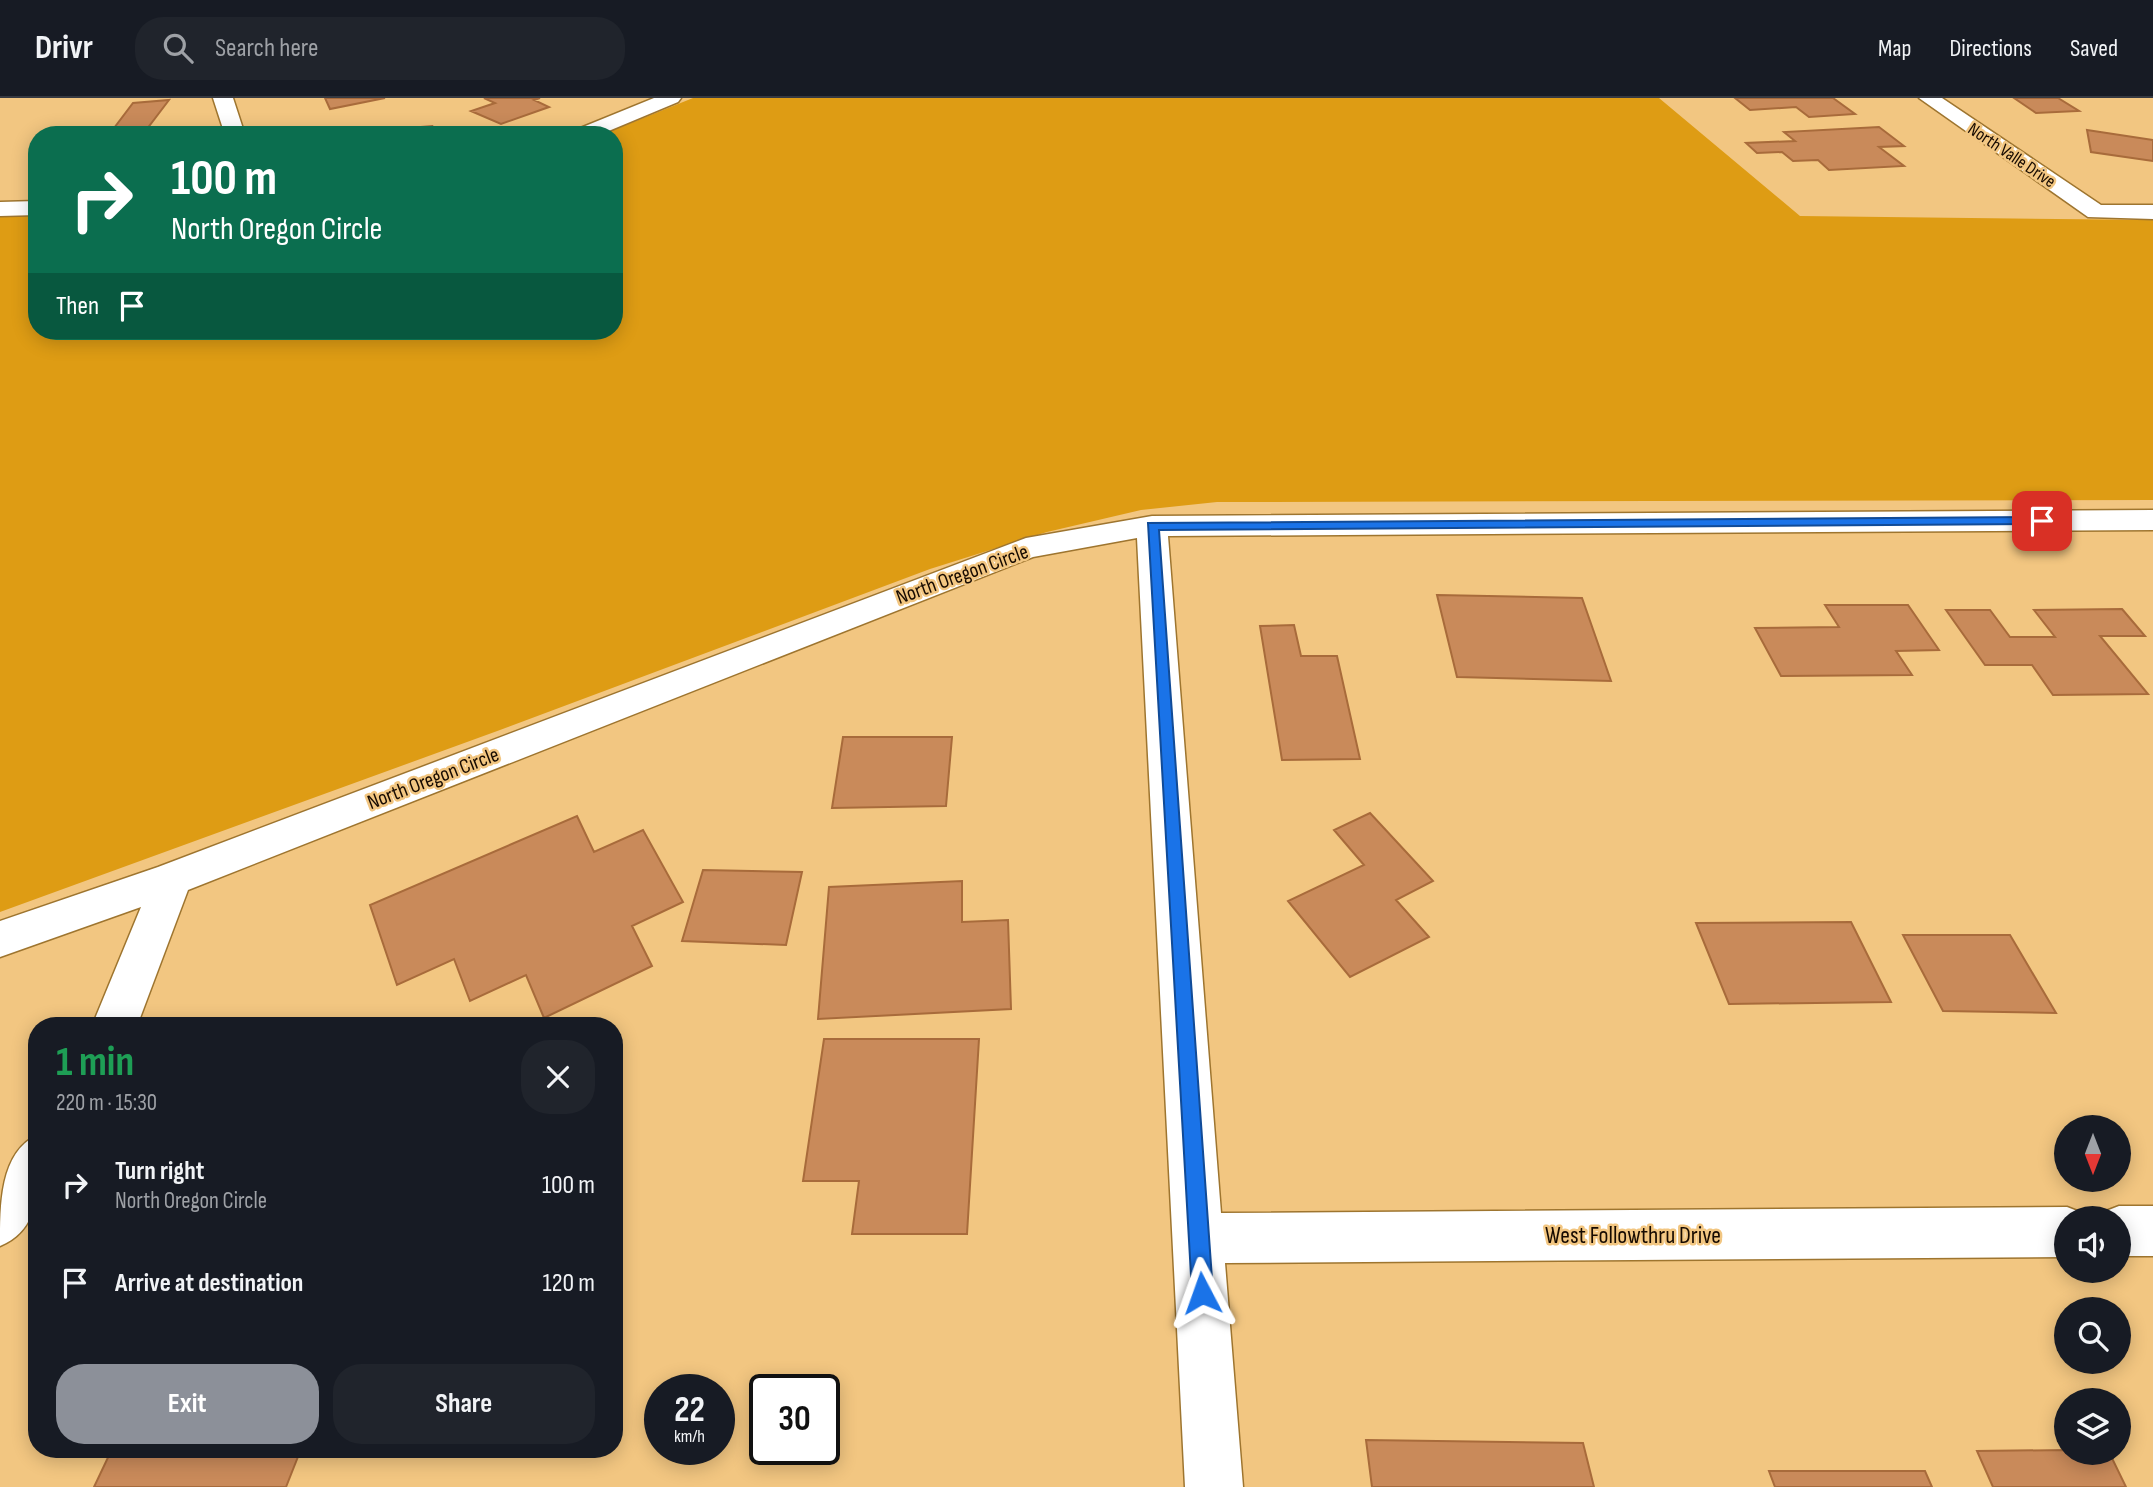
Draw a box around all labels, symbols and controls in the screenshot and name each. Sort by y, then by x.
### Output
search box [135,17,625,80]
text: Drivr [35,28,93,68]
icon: search [159,29,197,67]
text: Search here [215,33,318,64]
text: Map [1878,34,1911,63]
text: Directions [1949,34,2032,63]
text: Saved [2070,34,2118,63]
street label: North Valle Drive [1964,119,2059,192]
text: 100 m [171,150,277,209]
icon: right [56,154,147,245]
text: North Oregon Circle [171,210,383,249]
icon: arrive [113,287,151,325]
text: Then [56,291,99,322]
pin [2012,491,2072,551]
icon: arrive [2023,502,2061,540]
street label: North Oregon Circle [893,539,1032,610]
street label: North Oregon Circle [364,742,502,815]
text: 1 min [56,1037,134,1088]
button: close [521,1040,595,1114]
text: 220 m · 15:30 [56,1089,157,1117]
north arrow [2054,1115,2132,1192]
map controls [2054,1115,2131,1465]
text: Turn right [115,1156,204,1187]
icon: right [56,1166,94,1204]
text: 100 m [542,1170,595,1201]
text: North Oregon Circle [115,1187,267,1215]
button: sound [2054,1206,2131,1283]
street label: West Followthru Drive [1545,1221,1721,1250]
position arrow [1165,1256,1239,1330]
icon: arrive [56,1264,94,1302]
text: Arrive at destination [115,1268,303,1299]
text: 120 m [542,1268,595,1299]
button: search [2054,1297,2131,1374]
button: Exit [56,1364,319,1444]
button: Share [333,1364,595,1444]
speed limit sign: 30 [749,1374,840,1465]
button: layers [2054,1388,2131,1465]
text: 22 [674,1389,705,1432]
text: km/h [674,1426,705,1447]

